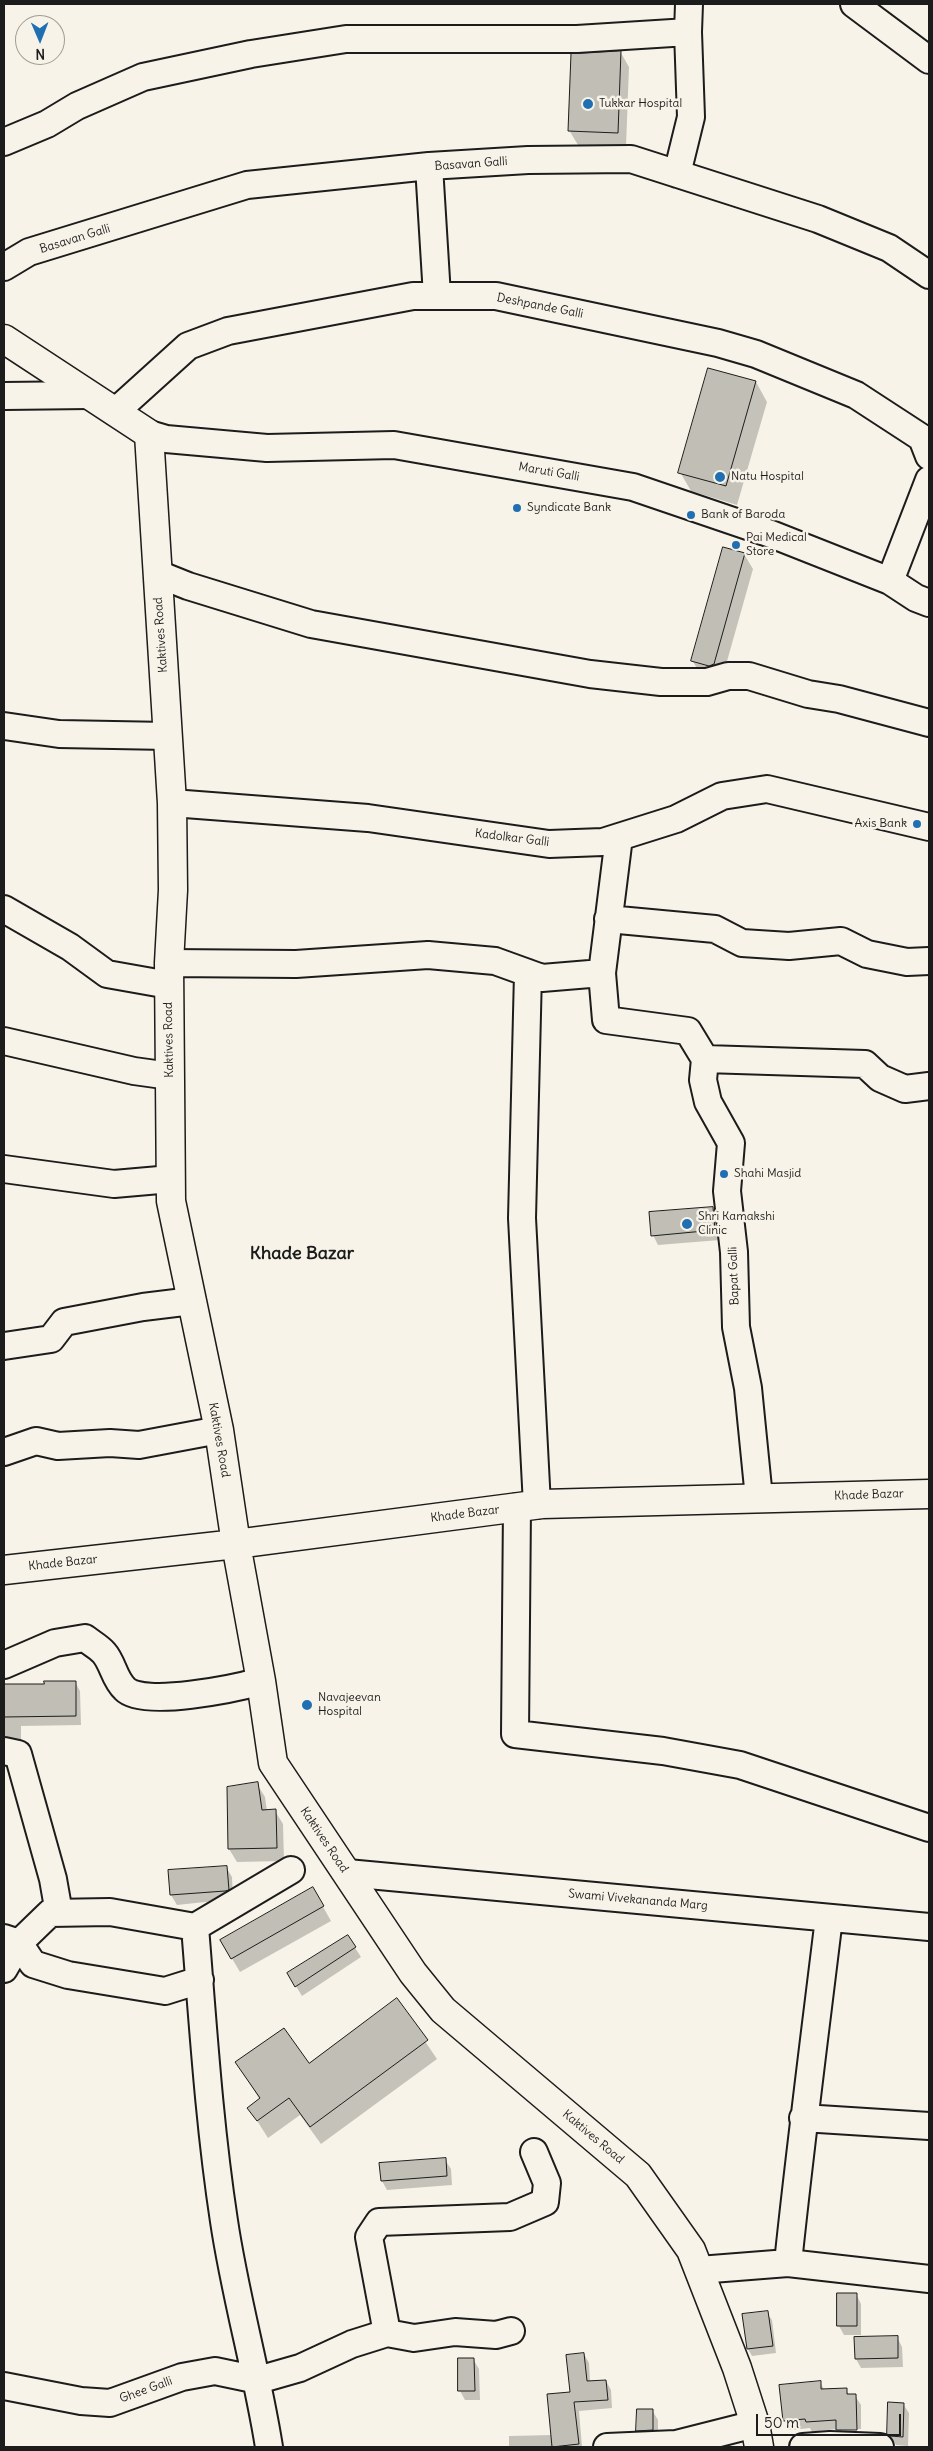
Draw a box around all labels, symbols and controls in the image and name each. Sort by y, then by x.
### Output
north arrow [15,15,65,65]
text: N [35,45,45,63]
marker: Tukkar Hospital [581,97,595,111]
place label: Tukkar Hospital [599,97,682,111]
street label: Basavan Galli [434,154,508,174]
street label: Basavan Galli [38,221,112,257]
street label: Deshpande Galli [495,291,585,321]
street label: Maruti Galli [517,460,581,484]
marker: Natu Hospital [713,470,727,484]
place label: Natu Hospital [731,470,804,484]
place label: Syndicate Bank [527,501,611,515]
marker: Syndicate Bank [511,502,523,514]
place label: Bank of Baroda [701,508,785,522]
marker: Bank of Baroda [685,509,697,521]
place label: Pai Medical Store [746,531,807,559]
marker: Pai Medical Store [730,539,742,551]
street label: Kaktives Road [151,597,171,673]
place label: Axis Bank [855,817,907,831]
marker: Axis Bank [911,818,923,830]
street label: Kadolkar Galli [474,826,550,850]
street label: Kaktives Road [161,1002,177,1078]
place label: Shahi Masjid [734,1167,801,1181]
marker: Shahi Masjid [718,1168,730,1180]
place label: Shri Kamakshi Clinic [698,1210,775,1238]
marker: Shri Kamakshi Clinic [680,1217,694,1231]
district label: Khade Bazar [250,1243,354,1265]
street label: Bapat Galli [726,1246,742,1306]
street label: Kaktives Road [205,1401,233,1479]
street label: Khade Bazar [834,1487,904,1503]
street label: Khade Bazar [430,1503,500,1525]
street label: Khade Bazar [28,1552,98,1574]
place label: Navajeevan Hospital [318,1691,381,1719]
marker: Navajeevan Hospital [300,1698,314,1712]
street label: Kaktives Road [297,1805,351,1875]
street label: Swami Vivekananda Marg [568,1887,708,1913]
street label: Kaktives Road [559,2107,627,2167]
street label: Ghee Galli [118,2374,174,2406]
scale bar [758,2404,903,2436]
text: 50 m [764,2413,799,2432]

